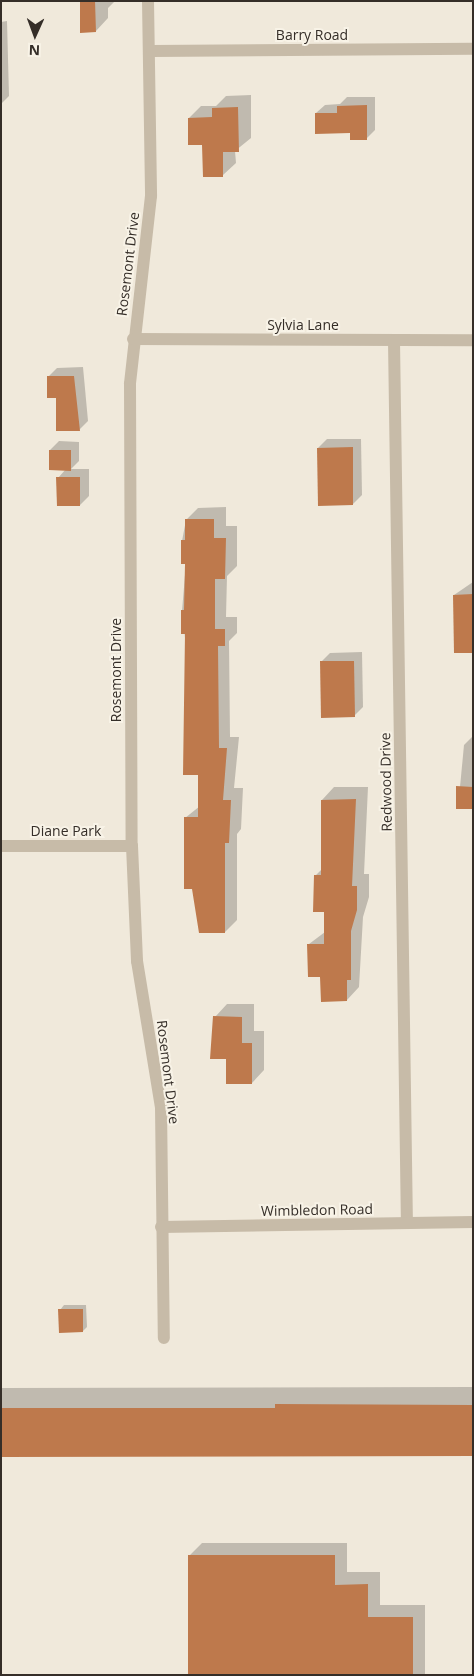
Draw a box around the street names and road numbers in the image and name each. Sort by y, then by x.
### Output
street label: Barry Road [276,27,348,43]
street label: Rosemont Drive [113,211,143,317]
street label: Sylvia Lane [267,317,339,333]
street label: Rosemont Drive [108,618,124,722]
street label: Redwood Drive [377,732,395,832]
street label: Diane Park [31,823,101,839]
street label: Rosemont Drive [153,1019,183,1125]
street label: Wimbledon Road [261,1201,373,1219]

